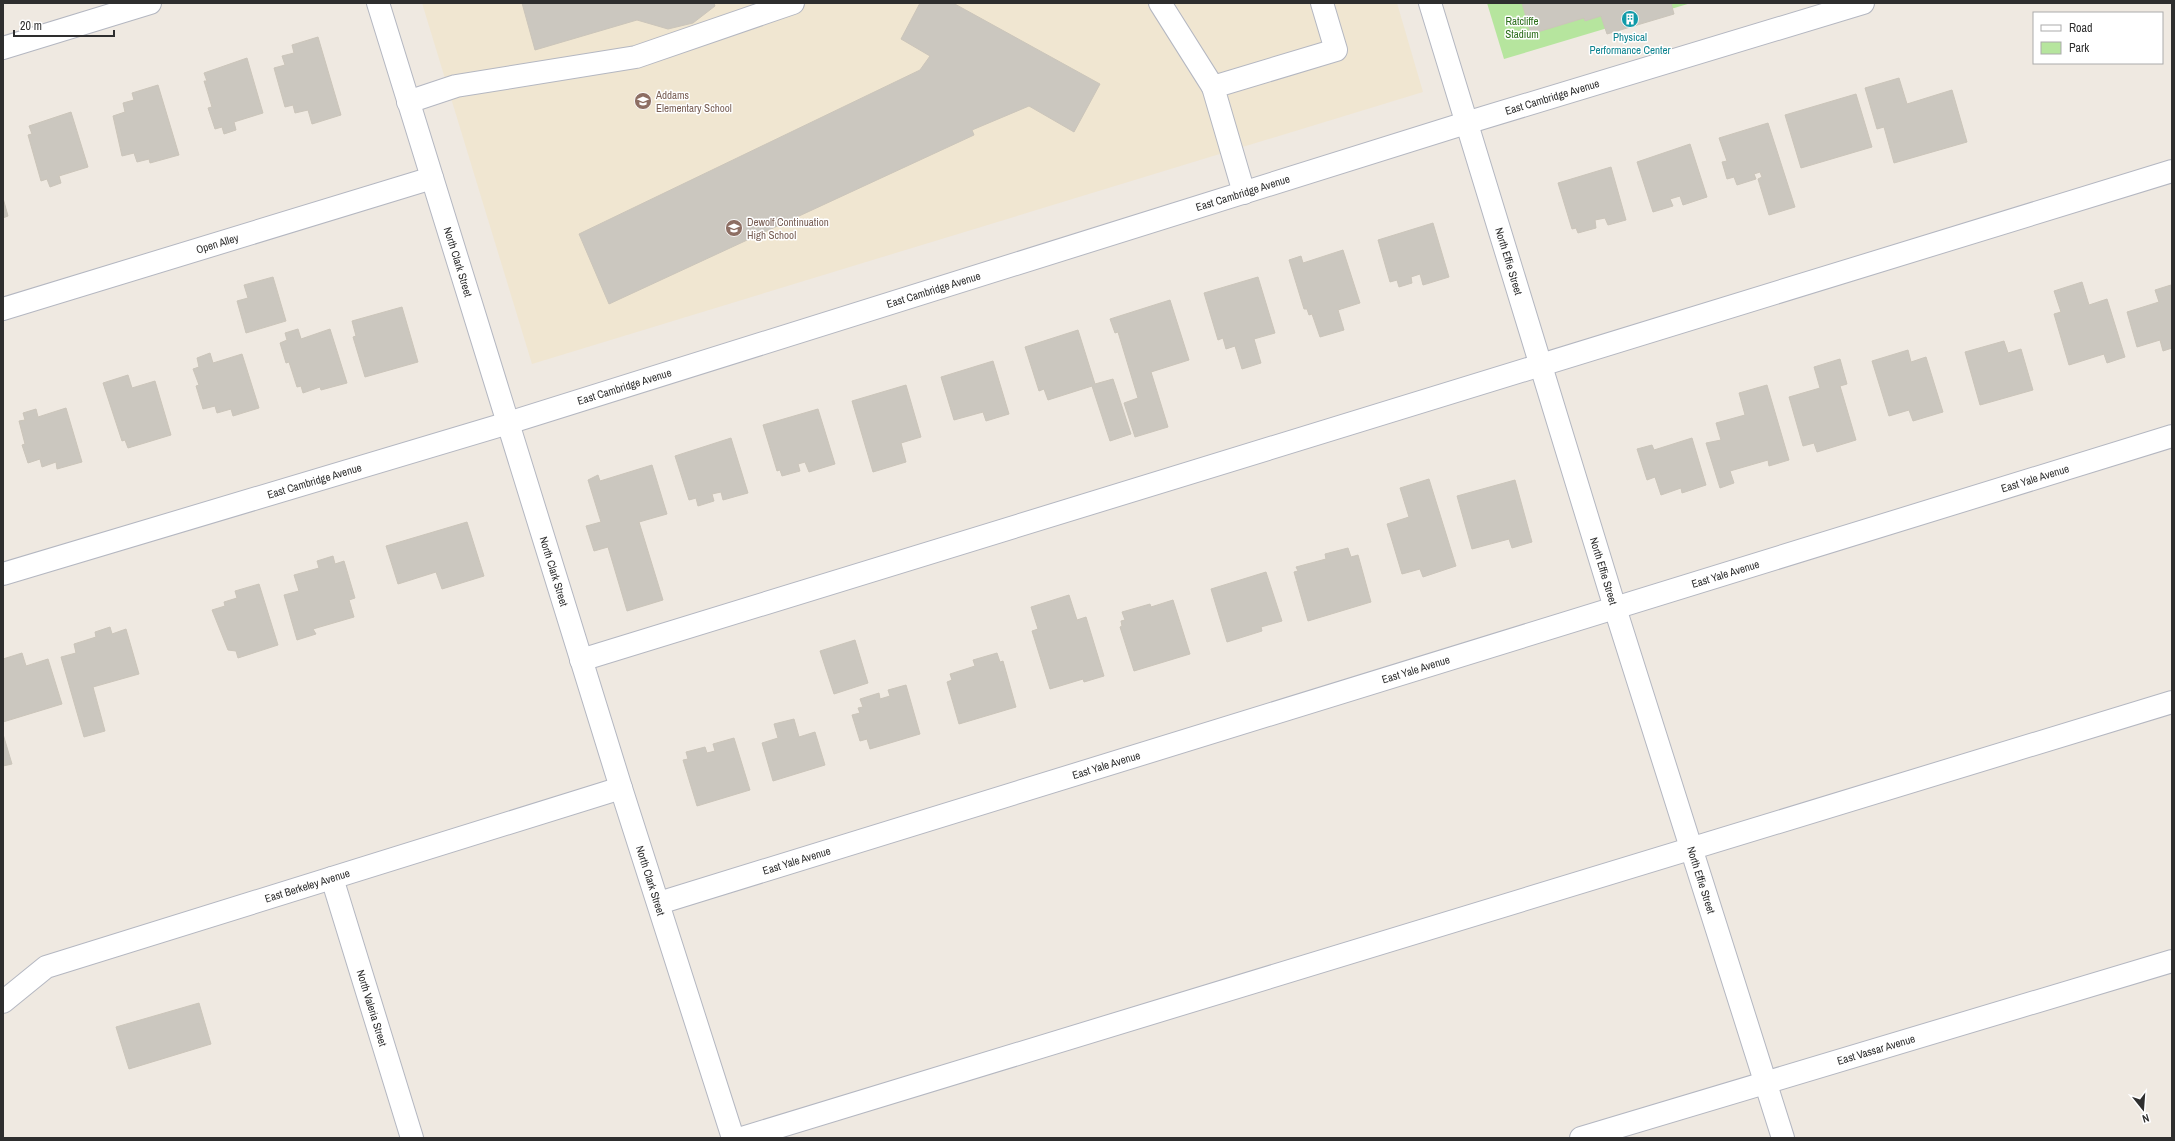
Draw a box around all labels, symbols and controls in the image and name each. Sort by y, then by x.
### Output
building icon: Physical Performance Center [1620,9,1640,29]
scale bar [14,12,114,38]
legend [2033,12,2163,64]
park label: Ratcliffe Stadium [1505,14,1539,41]
text: 20 m [20,18,42,34]
text: Road [2069,20,2093,36]
place label: Physical Performance Center [1589,30,1671,57]
text: Park [2069,40,2089,56]
street label: East Cambridge Avenue [1503,76,1601,118]
place label: Addams Elementary School [655,88,732,115]
school or university icon: Addams Elementary School [633,91,653,111]
street label: East Cambridge Avenue [1194,172,1292,214]
place label: Dewolf Continuation High School [747,215,829,242]
school or university icon: Dewolf Continuation High School [724,218,744,238]
street label: North Clark Street [441,225,476,299]
street label: North Effie Street [1492,226,1526,297]
street label: Open Alley [194,230,241,257]
street label: East Cambridge Avenue [885,268,982,311]
street label: East Cambridge Avenue [576,365,673,408]
street label: East Cambridge Avenue [265,460,363,502]
street label: East Yale Avenue [1999,461,2071,495]
street label: North Clark Street [537,535,571,608]
street label: North Effie Street [1587,536,1621,607]
street label: East Yale Avenue [1690,557,1761,591]
street label: East Yale Avenue [1380,652,1451,686]
street label: East Yale Avenue [1070,748,1142,782]
street label: East Yale Avenue [761,843,832,878]
street label: North Clark Street [633,844,668,918]
street label: North Effie Street [1684,845,1719,916]
street label: East Berkeley Avenue [263,866,351,906]
street label: North Valeria Street [354,968,390,1048]
street label: East Vassar Avenue [1835,1031,1917,1068]
north arrow [2123,1089,2163,1129]
text: N [2141,1111,2151,1126]

